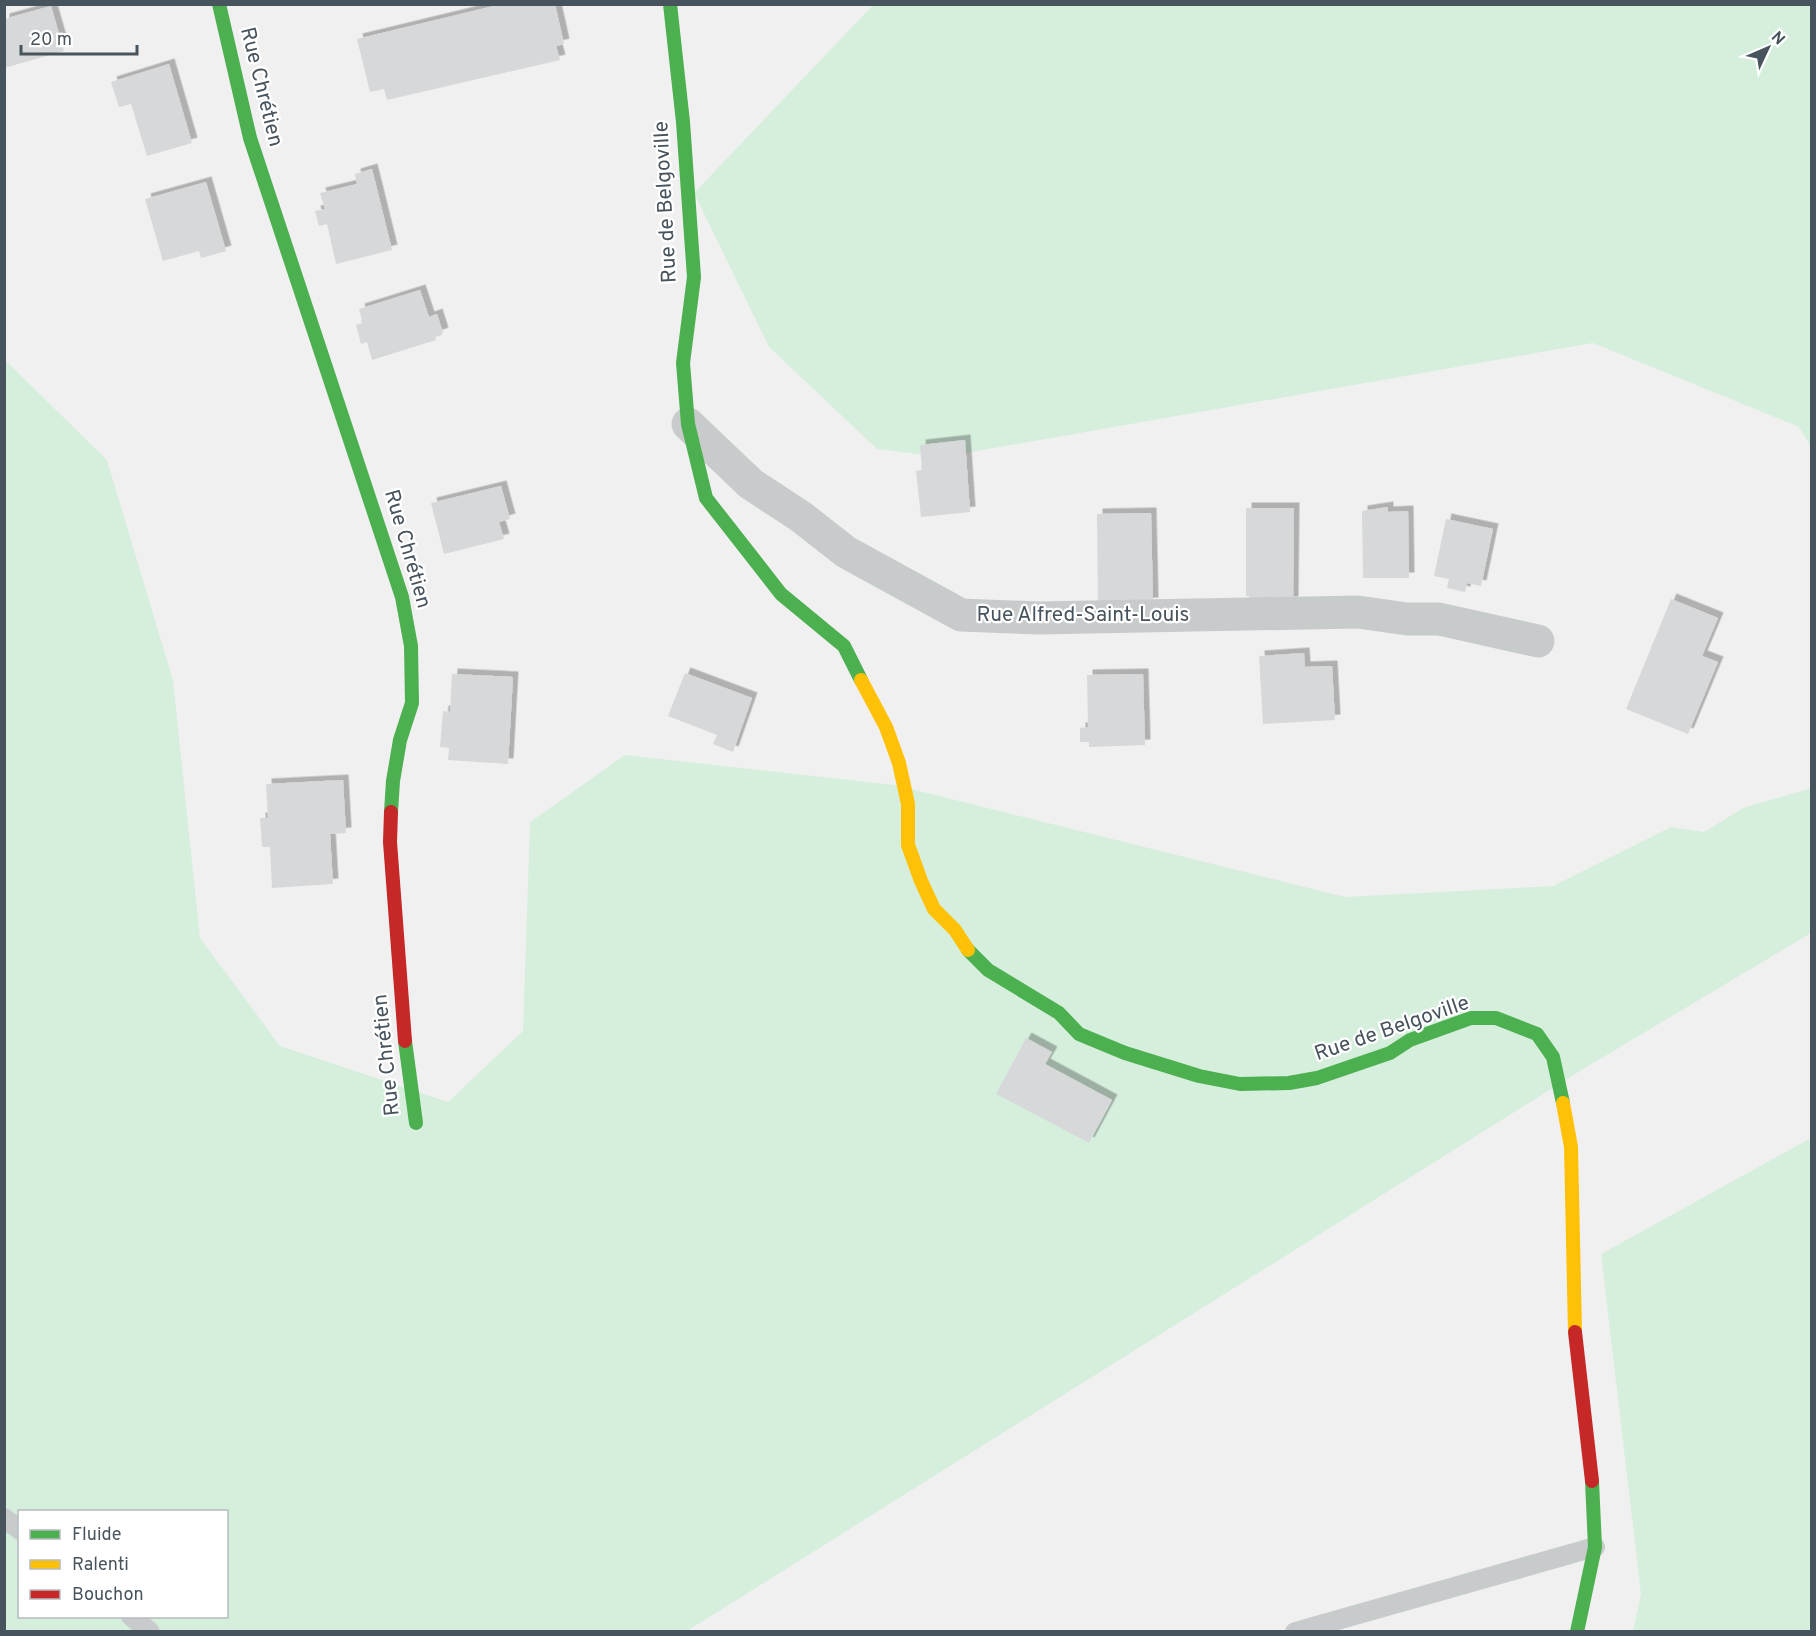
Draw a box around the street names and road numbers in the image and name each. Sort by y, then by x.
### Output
street label: Rue Chrétien [233,24,289,150]
street label: Rue de Belgoville [648,120,684,284]
street label: Rue Chrétien [377,486,437,612]
street label: Rue Alfred-Saint-Louis [977,602,1189,629]
street label: Rue de Belgoville [1311,990,1473,1068]
street label: Rue Chrétien [367,993,407,1117]

